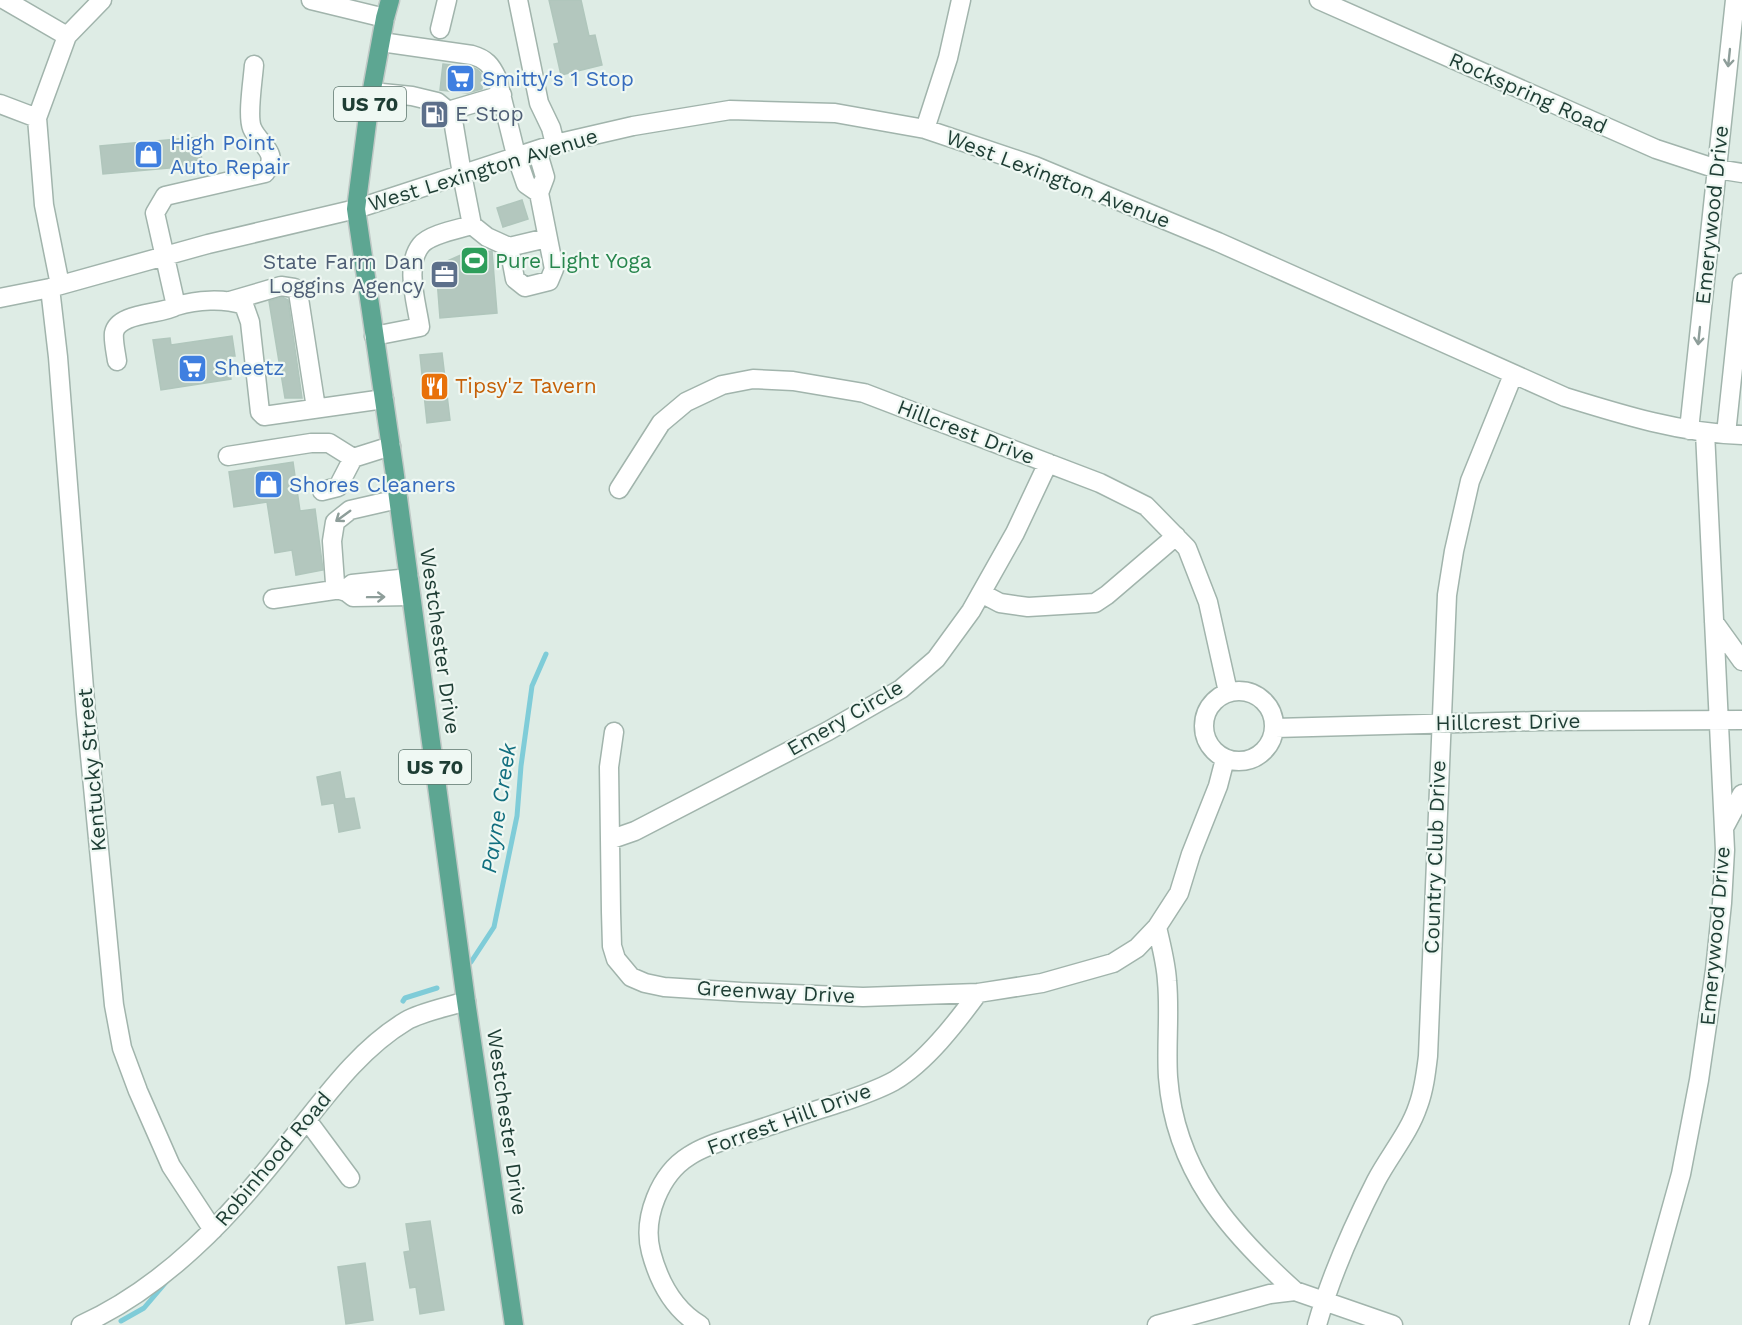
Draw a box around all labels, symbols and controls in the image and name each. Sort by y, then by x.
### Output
street label: Rockspring Road [1445,46,1611,139]
one-way arrow [1723,48,1734,68]
supermarket icon: Smitty's 1 Stop [445,63,477,95]
place label: Smitty's 1 Stop [482,66,634,91]
road number: US 70 [334,87,406,121]
fuel station icon: E Stop [418,98,450,130]
place label: E Stop [455,101,524,126]
street label: West Lexington Avenue [365,123,601,216]
street label: West Lexington Avenue [942,124,1174,233]
street label: Emerywood Drive [1690,124,1733,306]
place label: High Point Auto Repair [170,130,291,179]
shop icon: High Point Auto Repair [133,139,165,171]
sports icon: Pure Light Yoga [458,245,490,277]
place label: Pure Light Yoga [495,248,652,273]
place label: State Farm Dan Loggins Agency [263,249,424,298]
office icon: State Farm Dan Loggins Agency [429,258,461,290]
one-way arrow [1693,325,1704,345]
supermarket icon: Sheetz [177,352,209,384]
place label: Sheetz [214,355,284,380]
restaurant icon: Tipsy'z Tavern [418,370,450,402]
place label: Tipsy'z Tavern [455,373,597,398]
street label: Hillcrest Drive [894,394,1038,469]
shop icon: Shores Cleaners [252,469,284,501]
place label: Shores Cleaners [289,472,456,497]
one-way arrow [335,509,351,522]
street label: Westchester Drive [415,546,466,736]
one-way arrow [366,591,386,603]
street label: Emery Circle [782,674,907,761]
street label: Kentucky Street [72,687,111,853]
street label: Hillcrest Drive [1435,708,1581,735]
water label: Payne Creek [476,740,521,875]
road number: US 70 [399,750,471,784]
street label: Country Club Drive [1419,760,1450,954]
street label: Emerywood Drive [1694,845,1735,1027]
street label: Greenway Drive [696,975,856,1008]
street label: Westchester Drive [482,1027,533,1217]
street label: Forrest Hill Drive [703,1077,874,1160]
street label: Robinhood Road [209,1086,336,1231]

